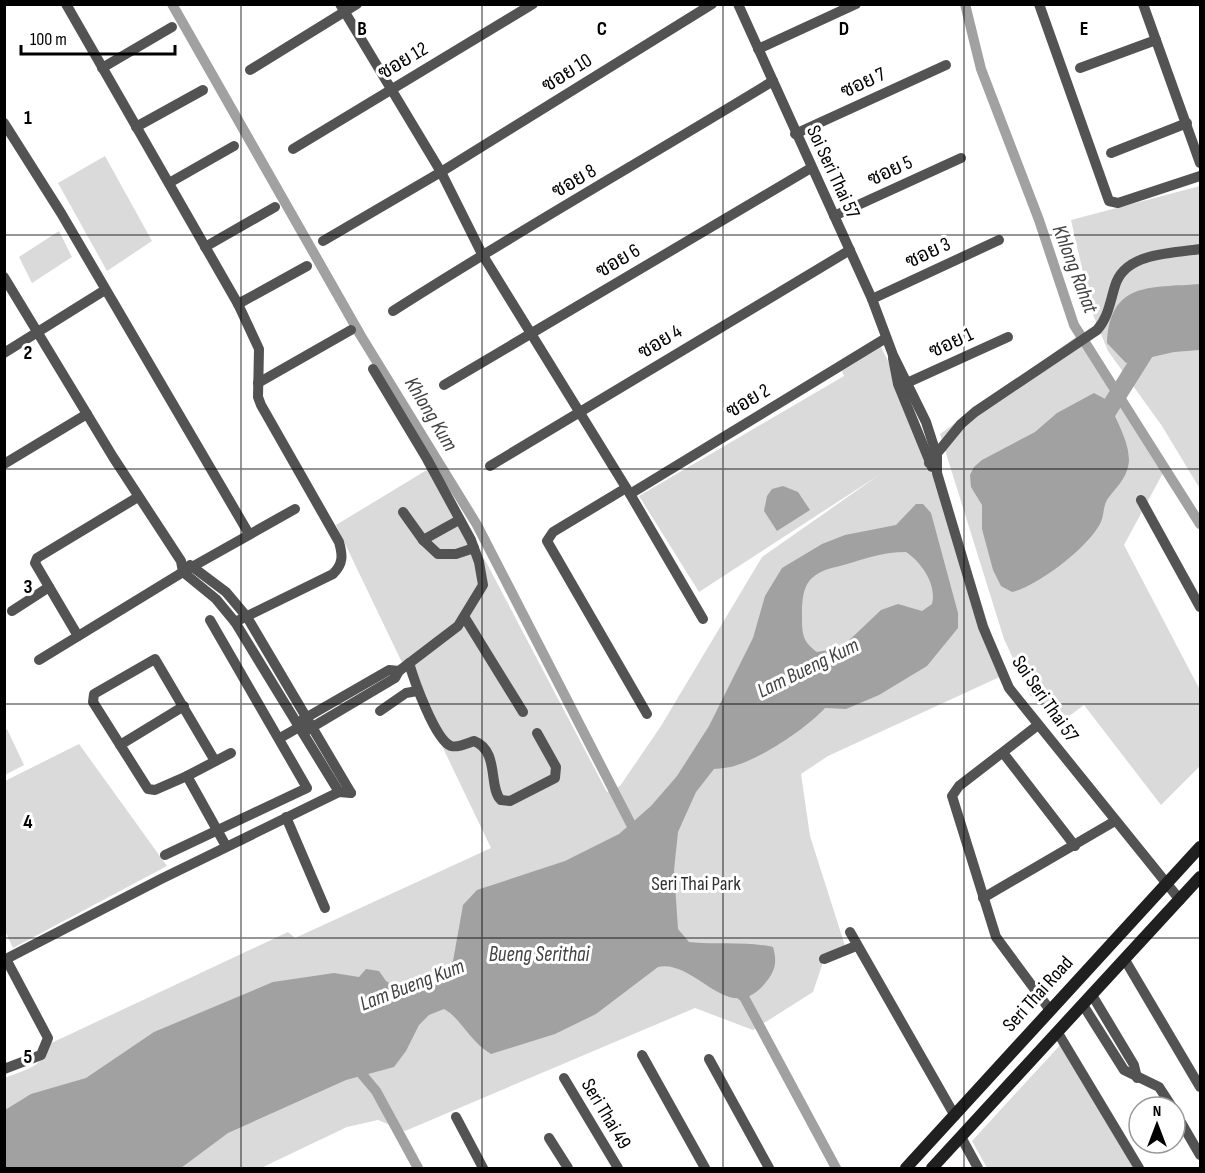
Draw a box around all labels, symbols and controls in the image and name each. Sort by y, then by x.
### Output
text: B [357,17,367,41]
text: C [597,17,607,41]
text: D [839,17,849,41]
text: E [1080,17,1088,41]
scale bar [21,18,176,56]
text: 100 m [30,29,67,50]
street label: ซอย 12 [374,37,432,85]
street label: ซอย 10 [537,48,597,98]
street label: ซอย 7 [837,62,889,104]
text: 1 [24,106,32,130]
street label: Soi Seri Thai 57 [801,122,865,222]
street label: ซอย 5 [864,150,916,192]
street label: ซอย 8 [547,159,601,203]
water label: Khlong Rahat [1047,221,1103,317]
street label: ซอย 3 [902,232,954,274]
street label: ซอย 6 [591,238,645,284]
street label: ซอย 4 [634,320,686,364]
street label: ซอย 1 [925,322,977,364]
text: 2 [24,341,32,365]
water label: Khlong Kum [399,372,463,456]
street label: ซอย 2 [722,379,774,423]
text: 3 [24,575,33,599]
water label: Lam Bueng Kum [753,633,863,703]
street label: Soi Seri Thai 57 [1006,651,1084,747]
text: 4 [23,810,33,834]
park label: Seri Thai Park [651,872,741,896]
water label: Bueng Serithai [489,942,591,967]
street label: Seri Thai Road [998,951,1078,1037]
water label: Lam Bueng Kum [356,954,468,1016]
text: 5 [24,1045,33,1069]
street label: Seri Thai 49 [576,1075,636,1153]
north arrow [1127,1095,1187,1155]
text: N [1153,1102,1161,1121]

